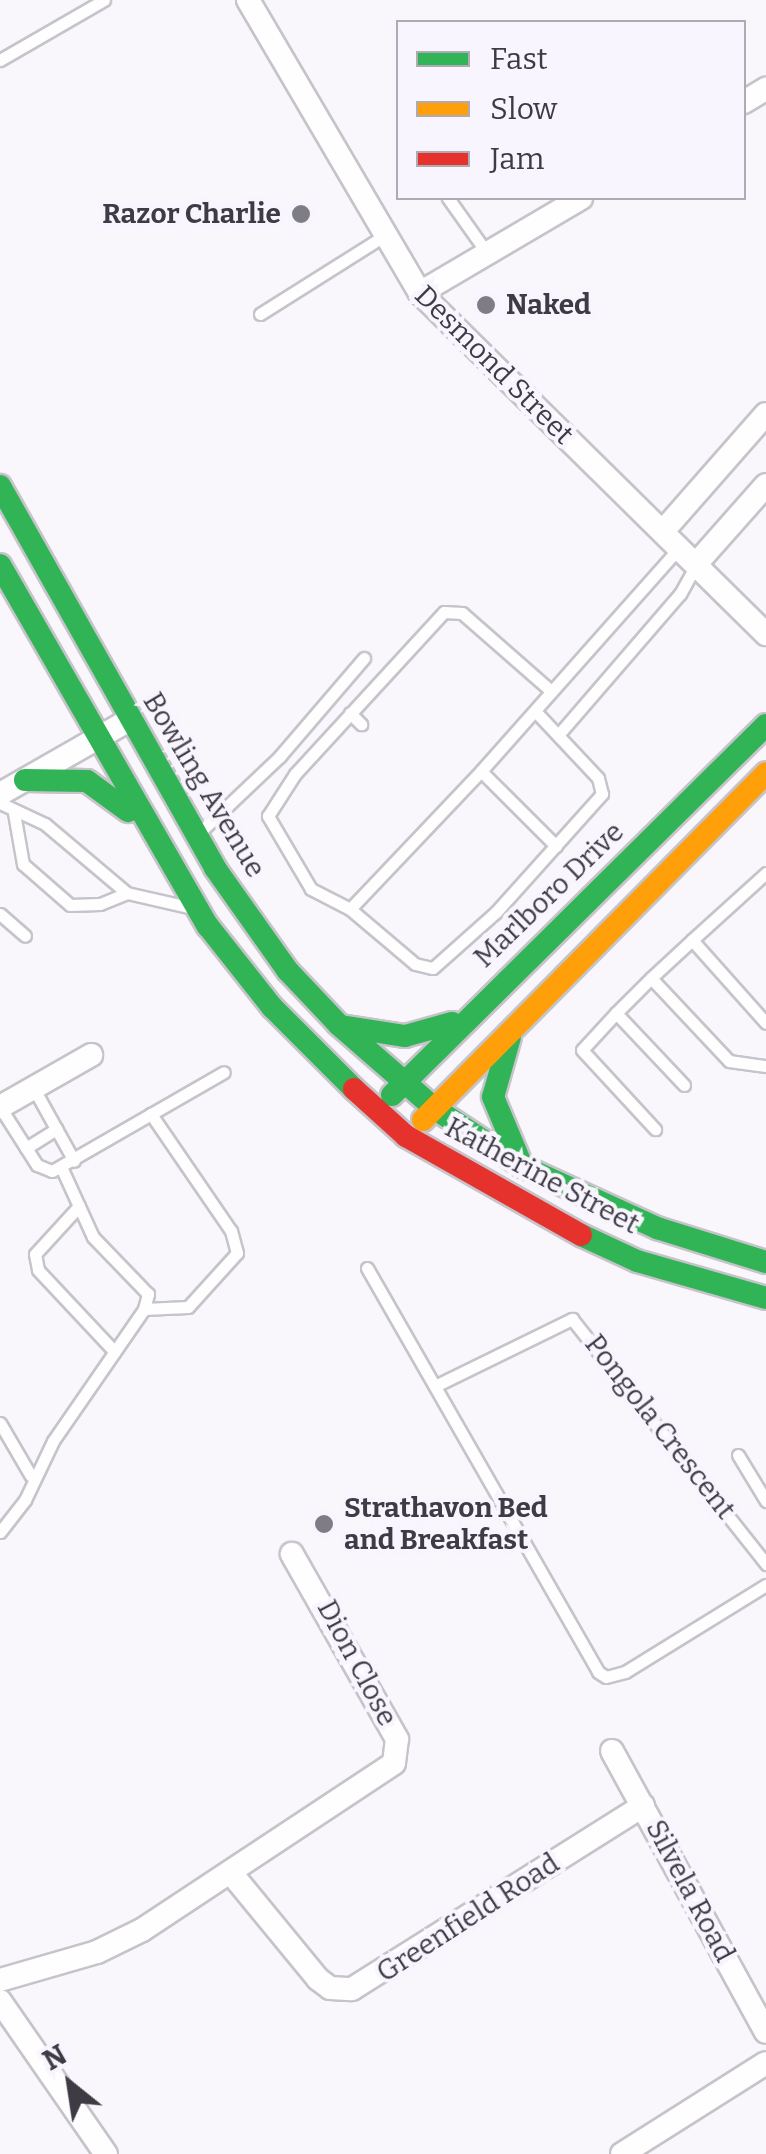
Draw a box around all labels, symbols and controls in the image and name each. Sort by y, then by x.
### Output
legend [396,20,746,200]
text: Fast [490,41,548,77]
text: Slow [490,91,557,127]
text: Jam [490,141,544,177]
place label: Razor Charlie [102,197,281,231]
marker: Razor Charlie [290,203,312,225]
street label: Desmond Street [408,279,580,451]
place label: Naked [506,288,591,322]
marker: Naked [475,294,497,316]
street label: Bowling Avenue [136,687,272,883]
street label: Marlboro Drive [467,815,631,975]
street label: Katherine Street [439,1111,645,1241]
street label: Pongola Crescent [578,1328,742,1526]
place label: Strathavon Bed and Breakfast [344,1491,548,1557]
marker: Strathavon Bed and Breakfast [313,1513,335,1535]
street label: Dion Close [310,1594,404,1732]
street label: Silvela Road [639,1814,741,1968]
street label: Greenfield Road [371,1847,565,1989]
north arrow [20,2034,120,2134]
text: N [37,2038,72,2077]

